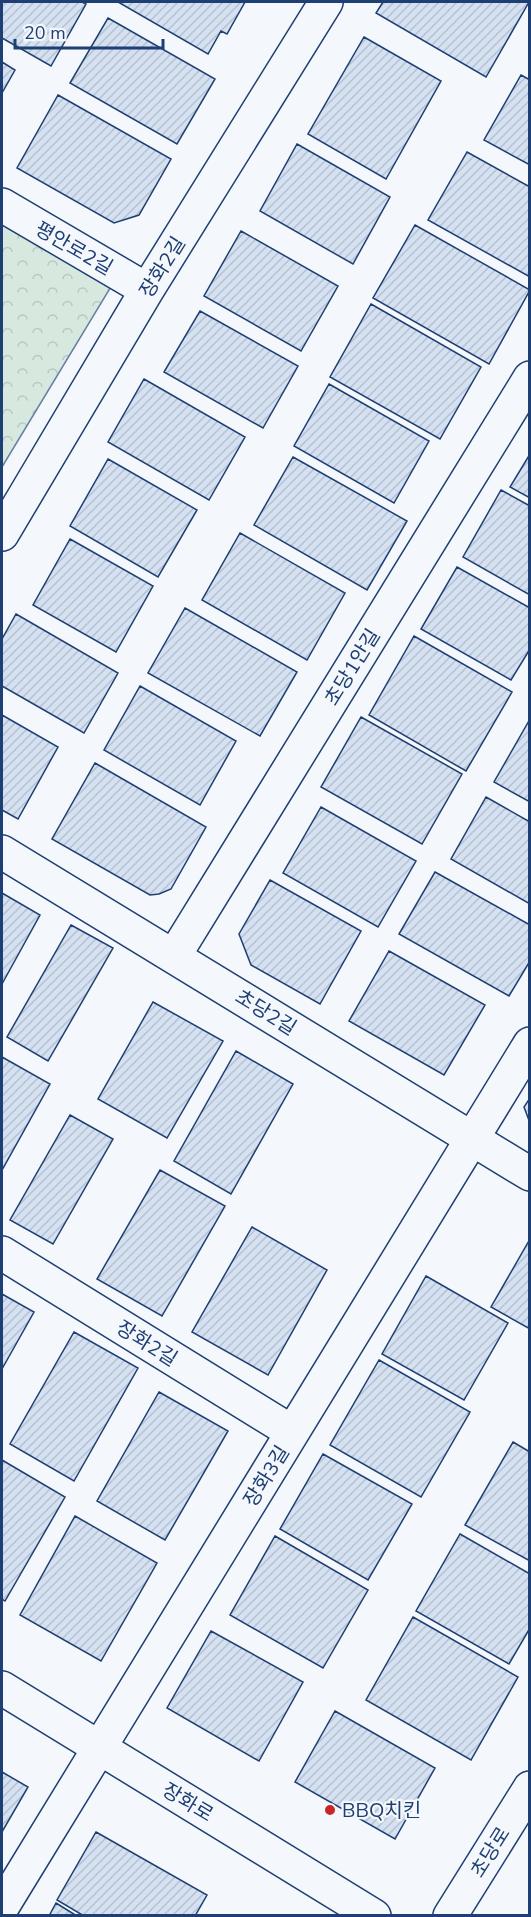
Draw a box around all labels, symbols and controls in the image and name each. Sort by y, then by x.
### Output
scale bar [15,12,164,50]
text: 20 m [24,21,66,45]
street label: 평안로2길 [30,215,118,282]
street label: 장화2길 [133,232,192,303]
street label: 초당1안길 [318,624,387,711]
street label: 초당2길 [230,983,301,1042]
street label: 장화2길 [111,1314,182,1373]
street label: 장화3길 [237,1441,296,1512]
street label: 장화로 [157,1777,218,1828]
place label: BBQ치킨 [342,1797,421,1824]
marker: BBQ치킨 [323,1803,337,1817]
street label: 초당로 [464,1822,516,1883]

